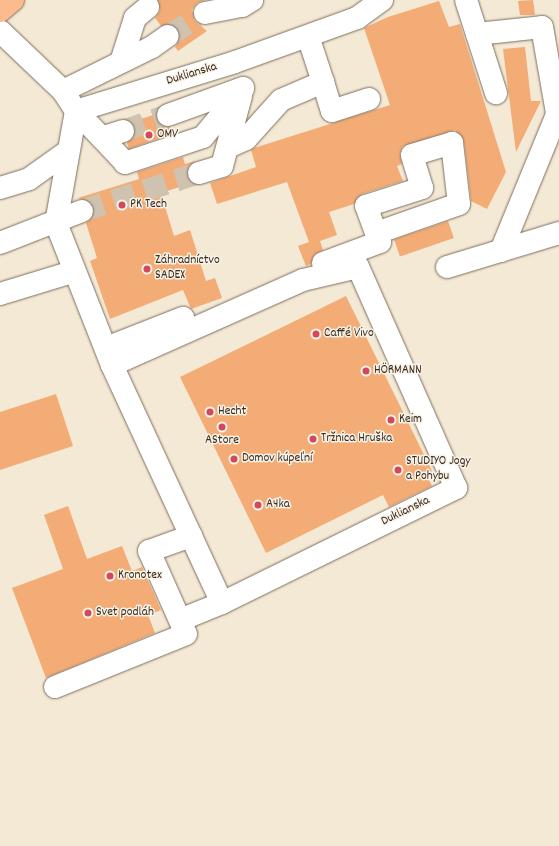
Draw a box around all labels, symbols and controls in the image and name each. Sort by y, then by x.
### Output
street label: Duklianska [165,60,219,90]
place label: OMV [157,127,178,143]
marker: OMV [144,130,154,140]
place label: PK Tech [130,197,167,213]
marker: PK Tech [117,200,127,210]
place label: Záhradníctvo SADEX [155,254,220,285]
marker: Záhradníctvo SADEX [142,264,152,274]
place label: Caffé Vivo [324,326,374,342]
marker: Caffé Vivo [311,329,321,339]
place label: HÖRMANN [374,363,422,379]
marker: HÖRMANN [361,366,371,376]
place label: Hecht [218,404,246,420]
marker: Hecht [205,407,215,417]
place label: Keim [399,412,422,428]
marker: Keim [386,415,396,425]
marker: AStore [217,422,227,432]
place label: Tržnica Hruška [321,431,392,447]
place label: AStore [205,433,239,449]
marker: Tržnica Hruška [308,434,318,444]
place label: Domov kúpeľní [242,451,312,467]
marker: Domov kúpeľní [229,454,239,464]
place label: STUDIYO Jogy a Pohybu [406,455,471,486]
marker: STUDIYO Jogy a Pohybu [393,465,403,475]
street label: Duklianska [379,494,433,530]
place label: A4ka [266,497,290,513]
marker: A4ka [253,500,263,510]
place label: Kronotex [118,568,162,584]
marker: Kronotex [105,571,115,581]
place label: Svet podláh [96,605,154,621]
marker: Svet podláh [83,608,93,618]

